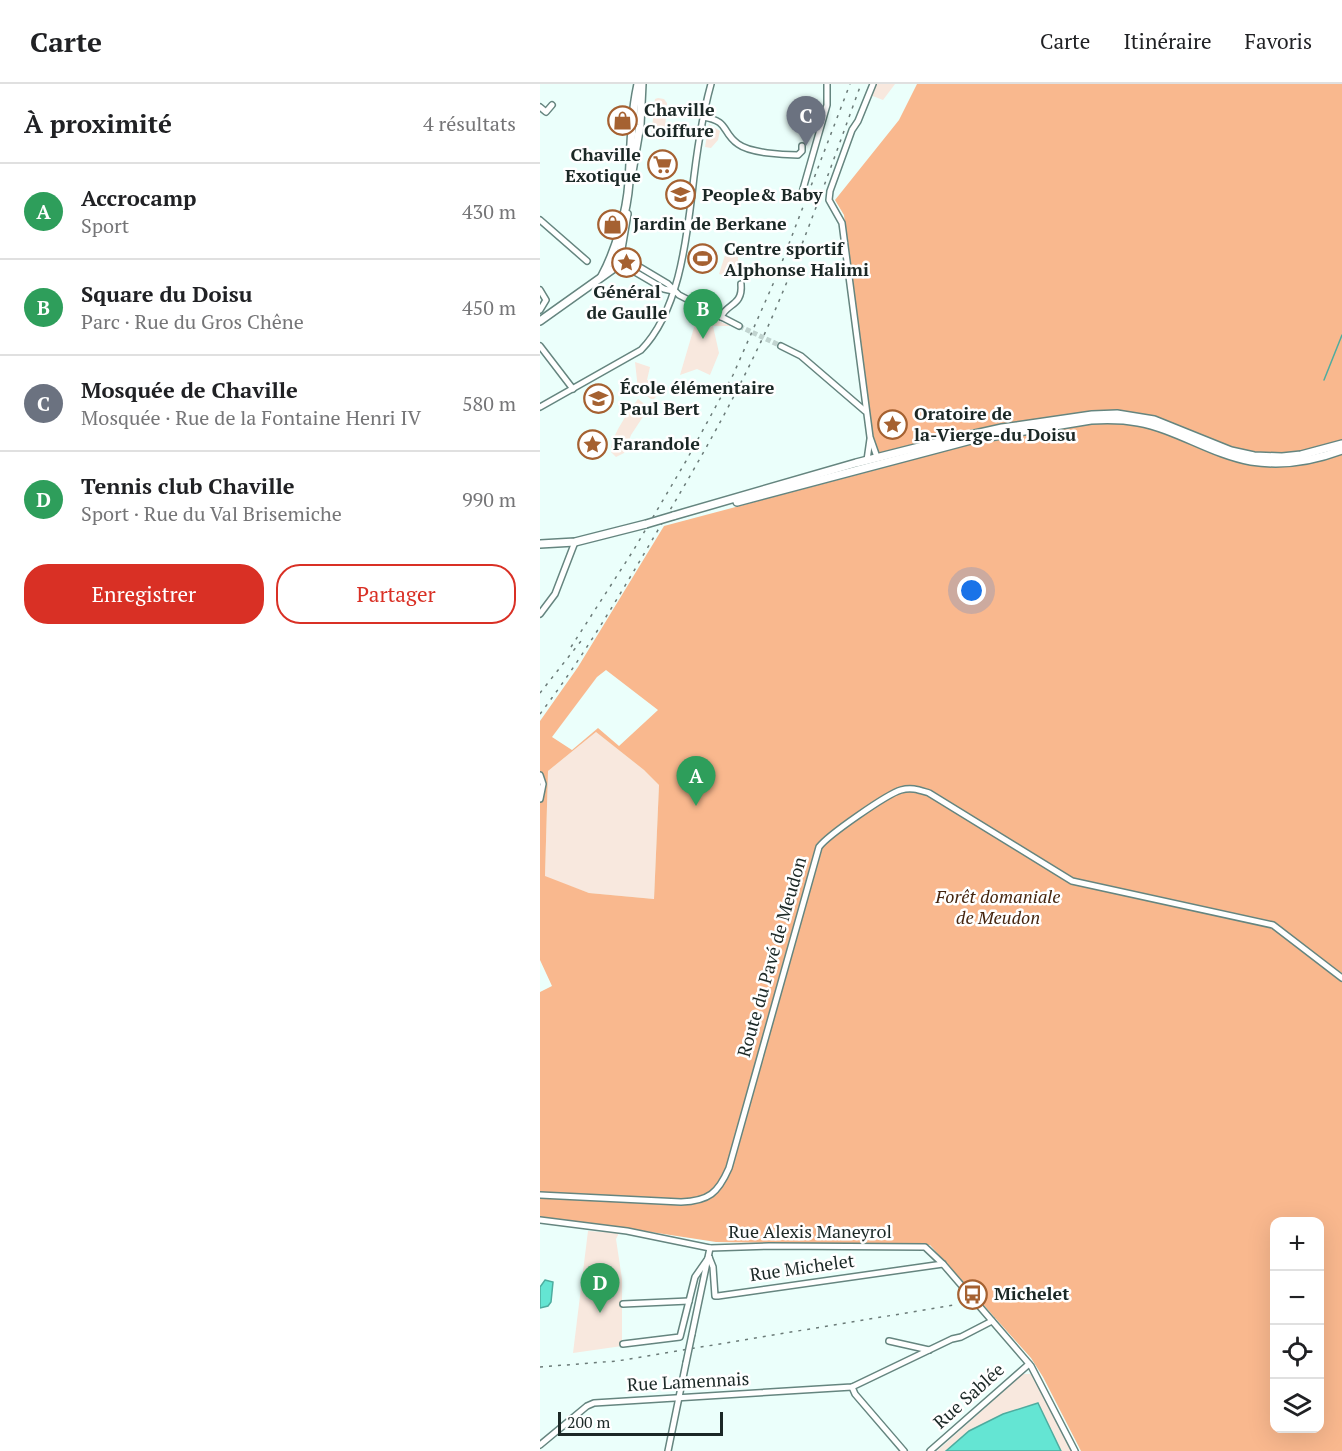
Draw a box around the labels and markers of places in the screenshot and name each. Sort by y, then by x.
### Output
place label: Chaville Coiffure [644,97,715,142]
pin: C [786,97,826,146]
shop icon: Chaville Coiffure [607,104,639,136]
place label: Chaville Exotique [565,142,641,187]
supermarket icon: Chaville Exotique [646,149,678,181]
school or university icon: People& Baby [665,179,697,211]
place label: People& Baby [702,182,823,206]
shop icon: Jardin de Berkane [596,208,628,240]
place label: Jardin de Berkane [633,211,787,235]
place label: Centre sportif Alphonse Halimi [724,236,869,281]
sports icon: Centre sportif Alphonse Halimi [687,243,719,275]
place icon: Général de Gaulle [611,247,643,279]
place label: Général de Gaulle [587,279,668,324]
pin: B [684,290,722,339]
place label: École élémentaire Paul Bert [620,375,775,420]
school or university icon: École élémentaire Paul Bert [583,382,615,414]
place label: Oratoire de la-Vierge-du Doisu [914,401,1076,446]
place icon: Oratoire de la-Vierge-du Doisu [877,408,909,440]
place icon: Farandole [576,428,608,460]
place label: Farandole [613,431,700,455]
pin: A [676,756,716,806]
pin: D [580,1264,620,1313]
bus stop icon: Michelet [957,1278,989,1310]
place label: Michelet [994,1281,1069,1305]

